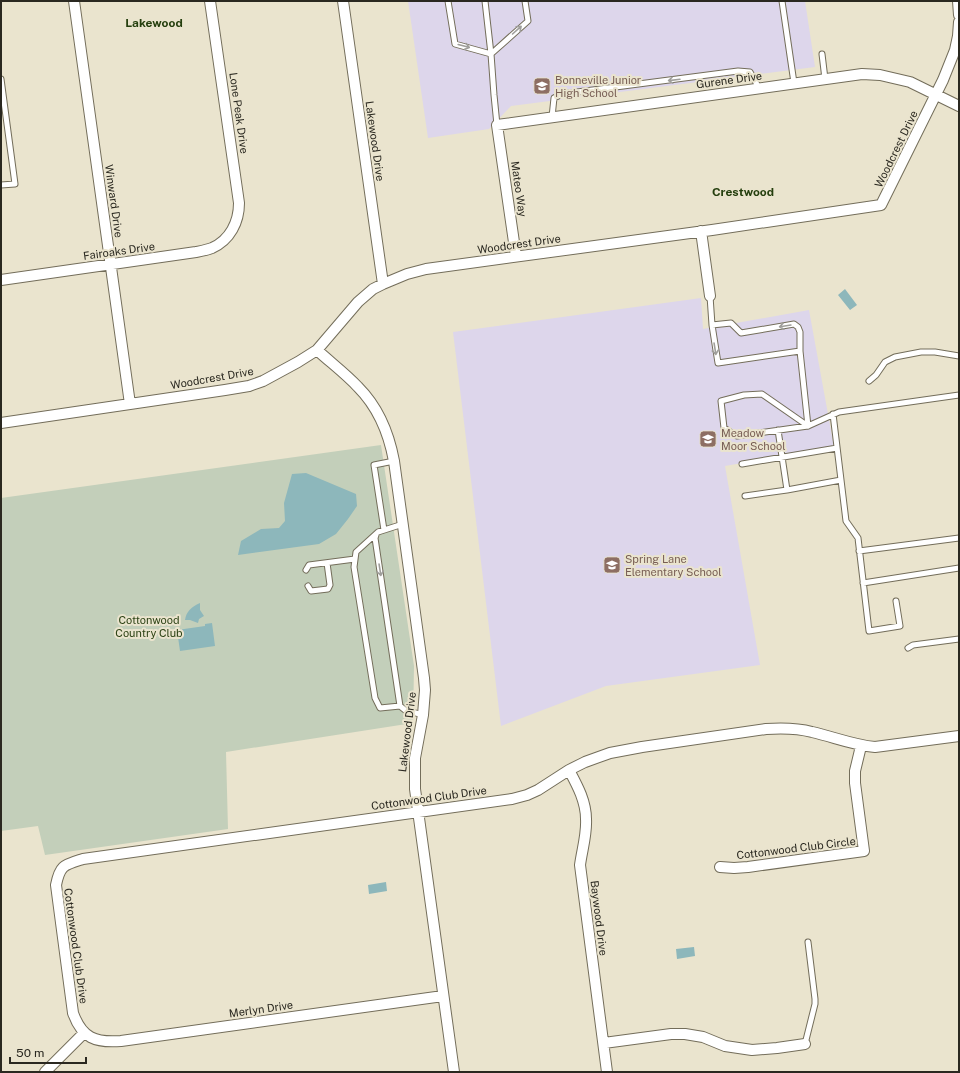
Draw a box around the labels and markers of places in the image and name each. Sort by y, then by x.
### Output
place label: Bonneville Junior High School [555,74,641,99]
school or university icon: Bonneville Junior High School [532,76,552,96]
place label: Meadow Moor School [721,427,785,452]
school or university icon: Meadow Moor School [698,429,718,449]
place label: Spring Lane Elementary School [625,553,722,578]
school or university icon: Spring Lane Elementary School [602,555,622,575]

